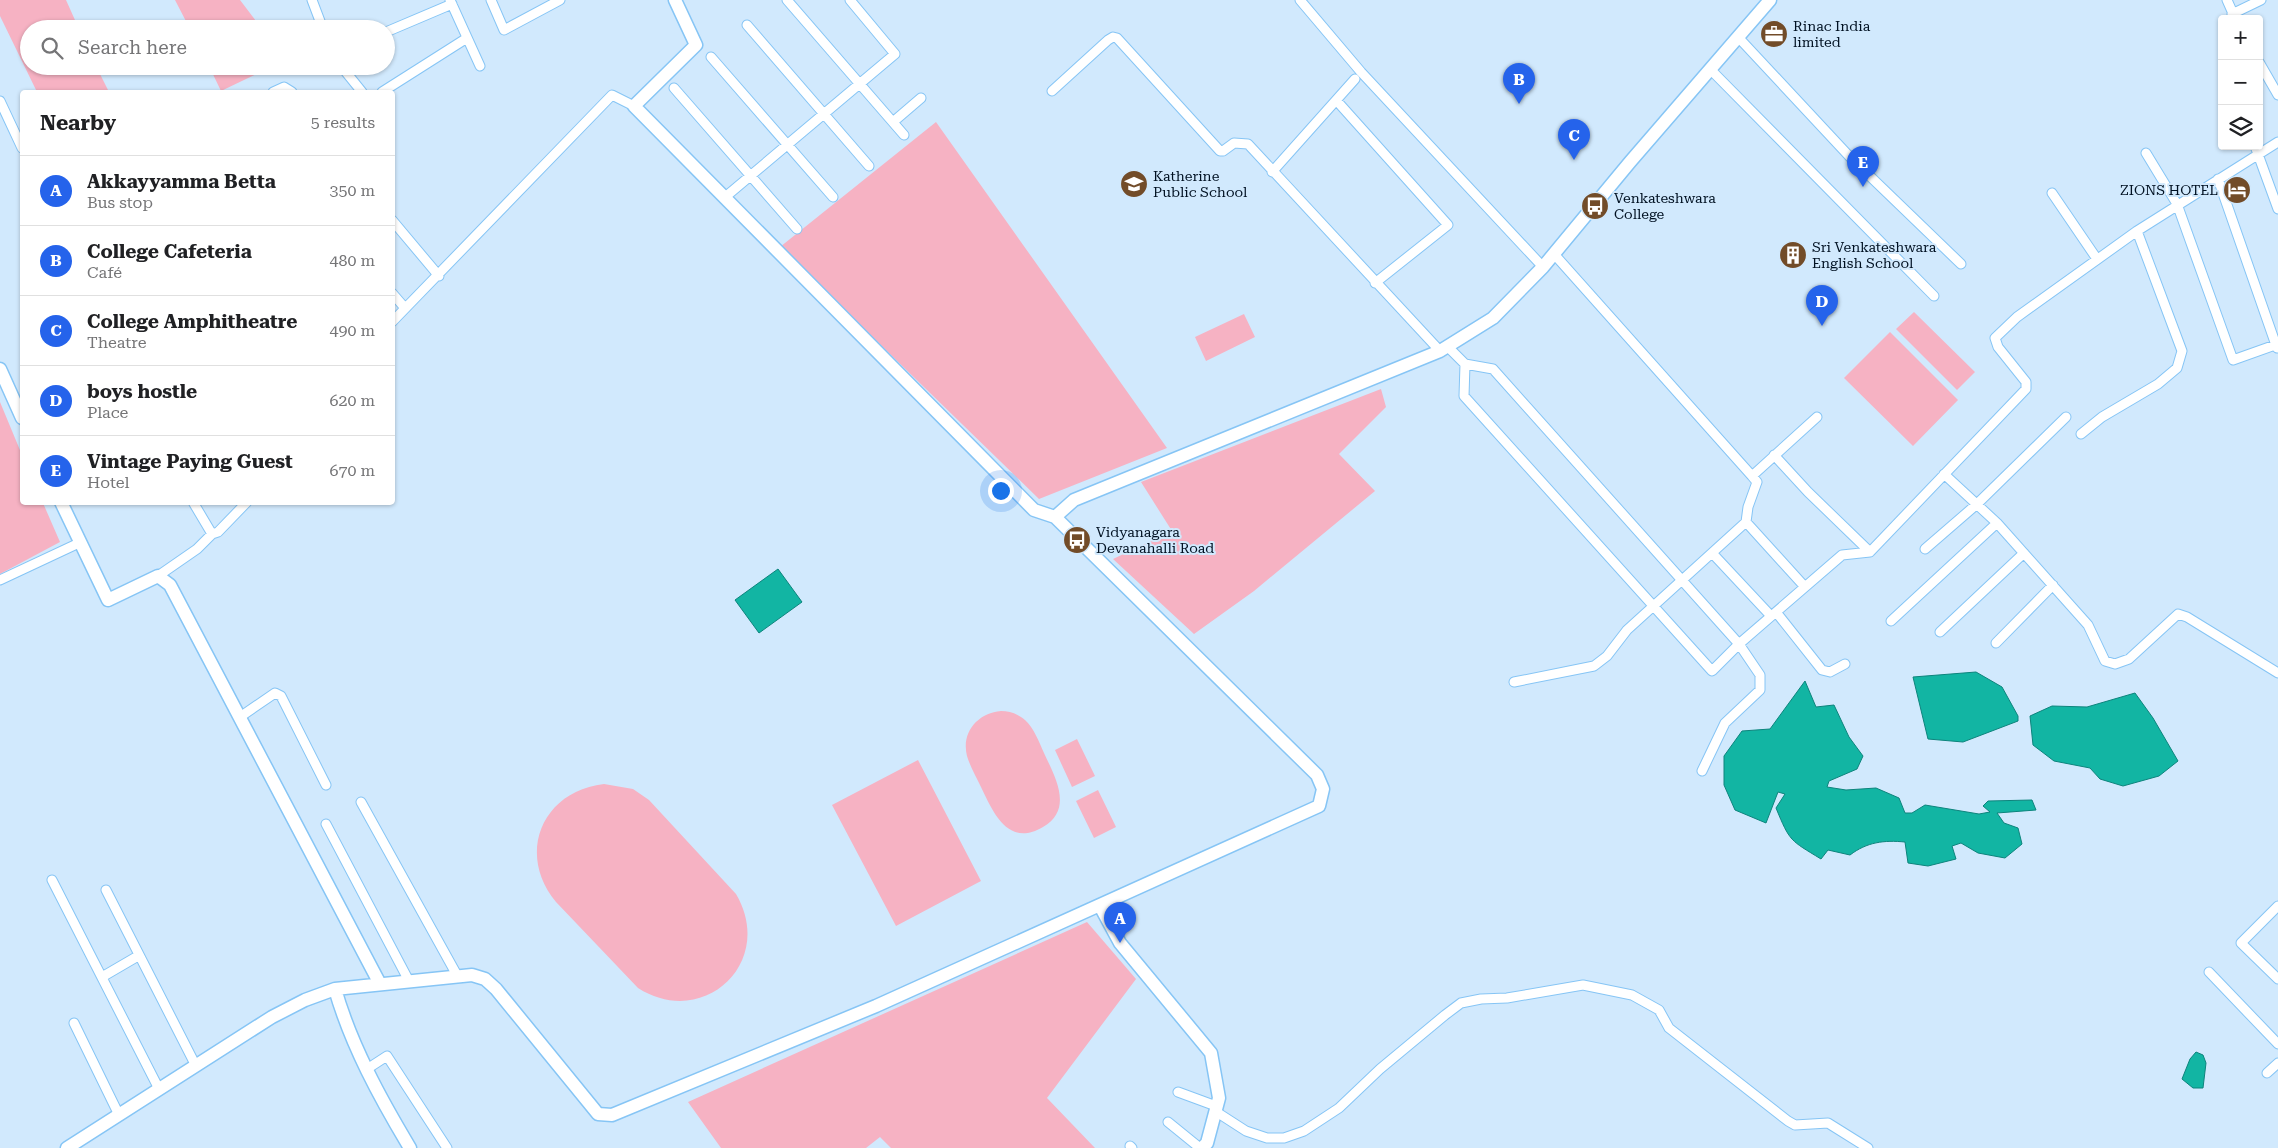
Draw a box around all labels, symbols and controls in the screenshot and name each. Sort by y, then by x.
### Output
map controls [2218,15,2263,150]
button: + [2218,15,2263,60]
place label: Rinac India limited [1793,18,1871,50]
office icon: Rinac India limited [1759,19,1789,49]
search box [20,20,395,75]
icon: search [38,34,66,62]
text: Search here [78,36,187,59]
button: − [2218,60,2263,105]
pin: B [1503,63,1535,104]
button: layers [2218,105,2263,150]
text: Nearby [40,111,116,135]
text: 5 results [311,113,375,132]
pin: C [1558,119,1590,160]
pin: E [1847,146,1879,187]
place label: Katherine Public School [1153,168,1248,200]
school or university icon: Katherine Public School [1119,169,1149,199]
text: Akkayyamma Betta [87,170,276,193]
hotel icon: ZIONS HOTEL [2222,175,2252,205]
text: A [50,181,62,200]
text: 350 m [329,181,375,200]
place label: ZIONS HOTEL [2120,182,2218,198]
place label: Venkateshwara College [1614,190,1716,222]
bus stop icon: Venkateshwara College [1580,191,1610,221]
text: Bus stop [87,193,153,212]
place label: Sri Venkateshwara English School [1812,239,1937,271]
text: College Cafeteria [87,240,252,263]
building icon: Sri Venkateshwara English School [1778,240,1808,270]
text: B [50,251,62,270]
text: 480 m [329,251,375,270]
text: Café [87,263,122,282]
pin: D [1806,285,1838,326]
text: College Amphitheatre [87,310,297,333]
text: C [50,321,62,340]
text: 490 m [329,321,375,340]
text: Theatre [87,333,146,352]
text: boys hostle [87,380,197,403]
text: D [50,391,62,410]
text: 620 m [329,391,375,410]
text: Place [87,403,128,422]
text: Vintage Paying Guest [87,450,293,473]
text: E [51,461,61,480]
text: 670 m [329,461,375,480]
text: Hotel [87,473,129,492]
your location [988,478,1014,504]
place label: Vidyanagara Devanahalli Road [1096,524,1214,556]
bus stop icon: Vidyanagara Devanahalli Road [1062,525,1092,555]
pin: A [1104,902,1136,943]

